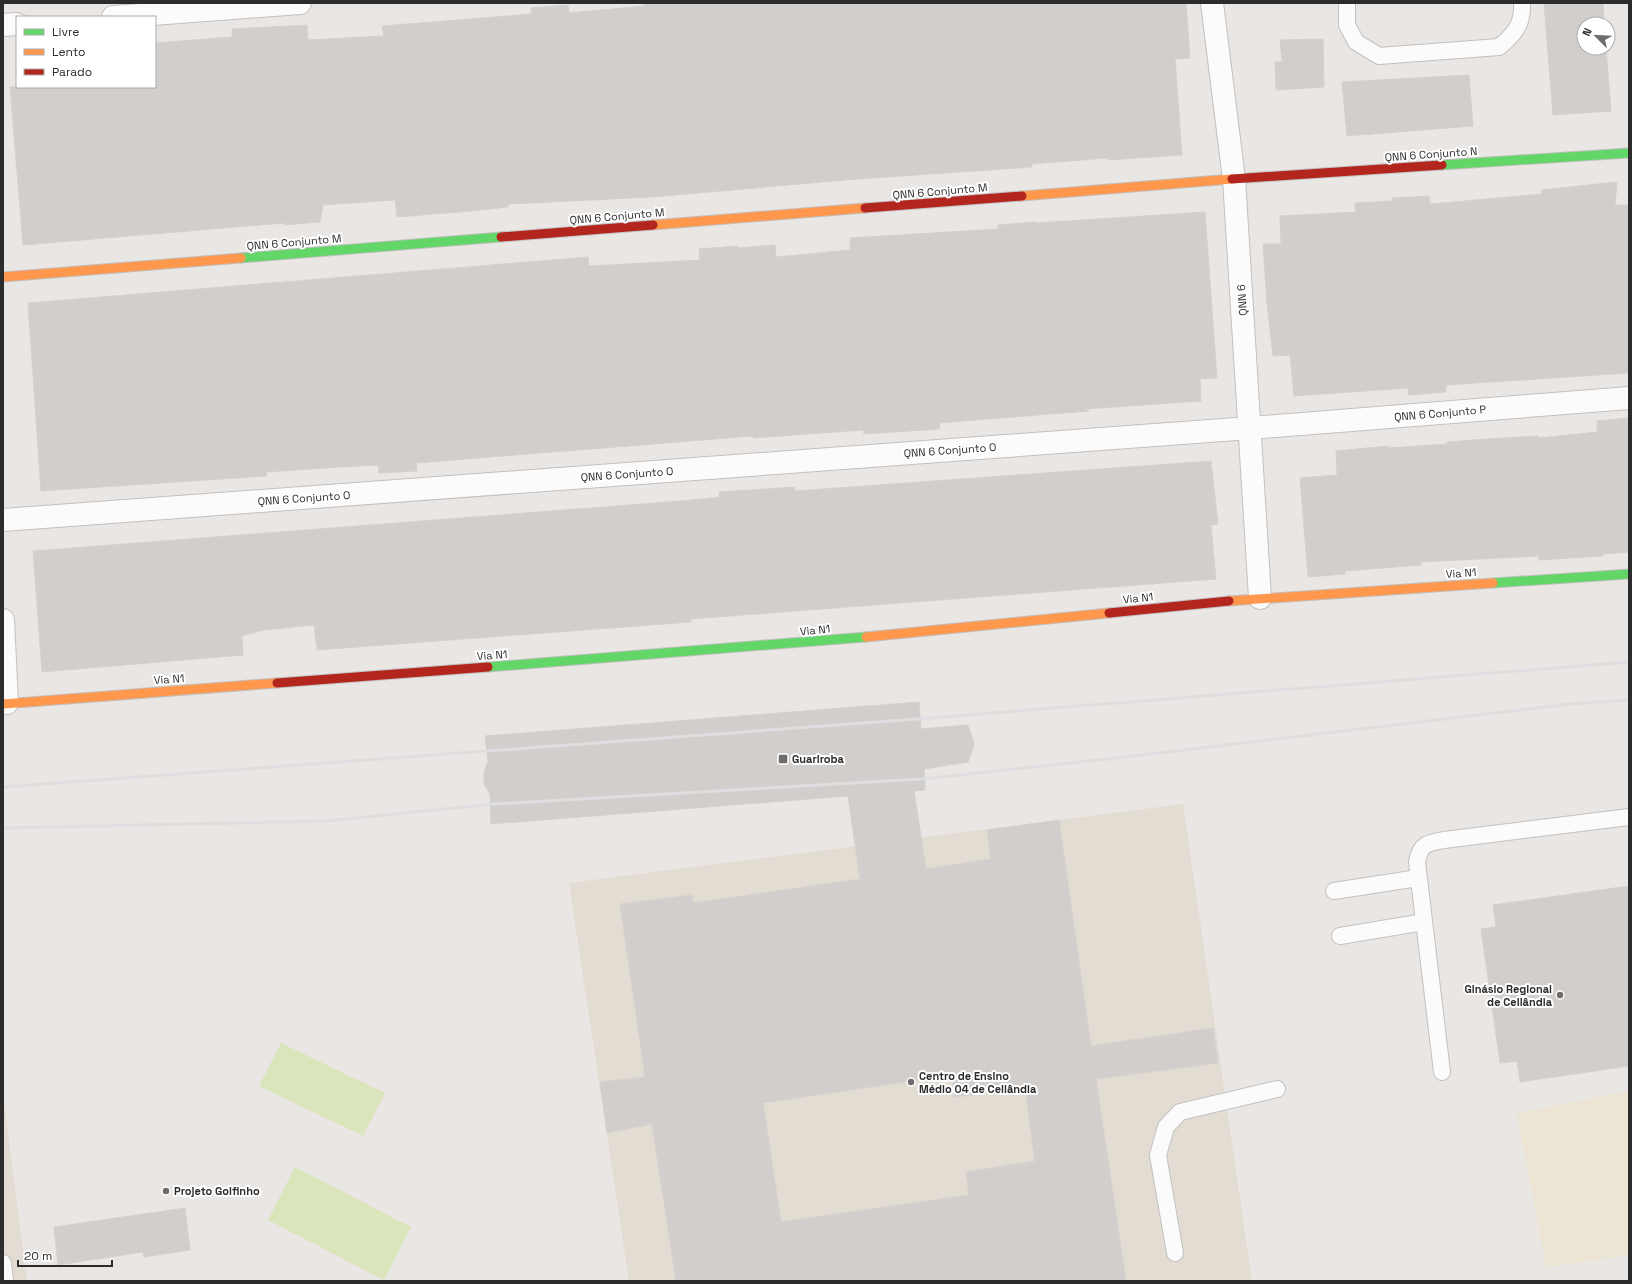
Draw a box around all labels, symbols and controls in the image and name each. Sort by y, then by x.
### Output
legend [16,16,156,88]
north arrow [1576,16,1616,56]
text: Livre [52,24,79,40]
text: N [1579,26,1595,38]
text: Lento [52,44,86,60]
text: Parado [52,64,92,80]
street label: QNN 6 Conjunto N [1384,144,1478,164]
street label: QNN 6 Conjunto M [892,180,988,202]
street label: QNN 6 Conjunto M [569,205,665,227]
street label: QNN 6 Conjunto M [246,231,342,253]
street label: QNN 6 [1234,284,1250,316]
street label: QNN 6 Conjunto P [1394,402,1487,424]
street label: QNN 6 Conjunto O [903,440,997,460]
street label: QNN 6 Conjunto O [580,464,674,484]
street label: QNN 6 Conjunto O [257,488,351,508]
street label: Via N1 [1445,565,1477,581]
street label: Via N1 [1122,589,1154,607]
street label: Via N1 [799,621,831,639]
street label: Via N1 [476,647,508,663]
street label: Via N1 [153,671,185,687]
place label: Guariroba [792,752,845,766]
marker: Guariroba [777,753,789,765]
place label: Ginásio Regional de Ceilândia [1464,982,1553,1009]
marker: Ginásio Regional de Ceilândia [1555,990,1565,1000]
place label: Centro de Ensino Médio 04 de Ceilândia [919,1069,1037,1096]
marker: Centro de Ensino Médio 04 de Ceilândia [906,1077,916,1087]
place label: Projeto Golfinho [174,1184,260,1198]
marker: Projeto Golfinho [161,1186,171,1196]
scale bar [18,1242,112,1268]
text: 20 m [24,1248,52,1264]

